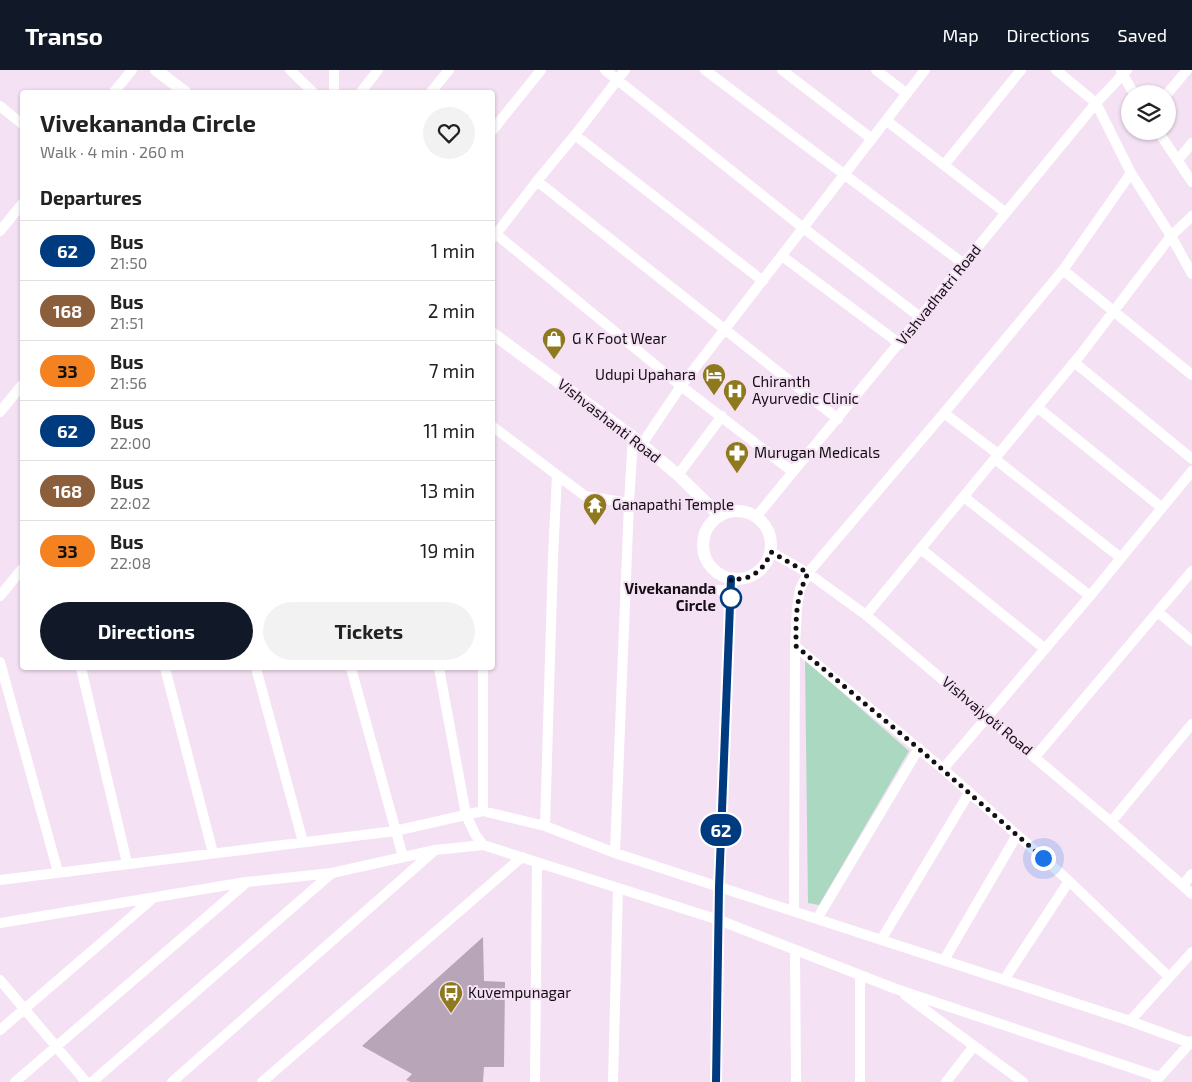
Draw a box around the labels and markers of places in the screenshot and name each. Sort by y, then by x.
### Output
shop icon: G K Foot Wear [541,326,567,360]
place label: G K Foot Wear [572,329,667,347]
hotel icon: Udupi Upahara [701,362,727,396]
place label: Udupi Upahara [595,365,696,383]
place label: Chiranth Ayurvedic Clinic [752,372,859,407]
hospital icon: Chiranth Ayurvedic Clinic [722,378,748,412]
pharmacy icon: Murugan Medicals [724,440,750,474]
place label: Murugan Medicals [754,443,880,461]
temple icon: Ganapathi Temple [582,492,608,526]
place label: Ganapathi Temple [612,495,734,513]
place label: Vivekananda Circle [624,579,716,614]
marker: Vivekananda Circle [720,587,742,609]
bus stop icon: Kuvempunagar [438,980,464,1014]
place label: Kuvempunagar [468,983,571,1001]

